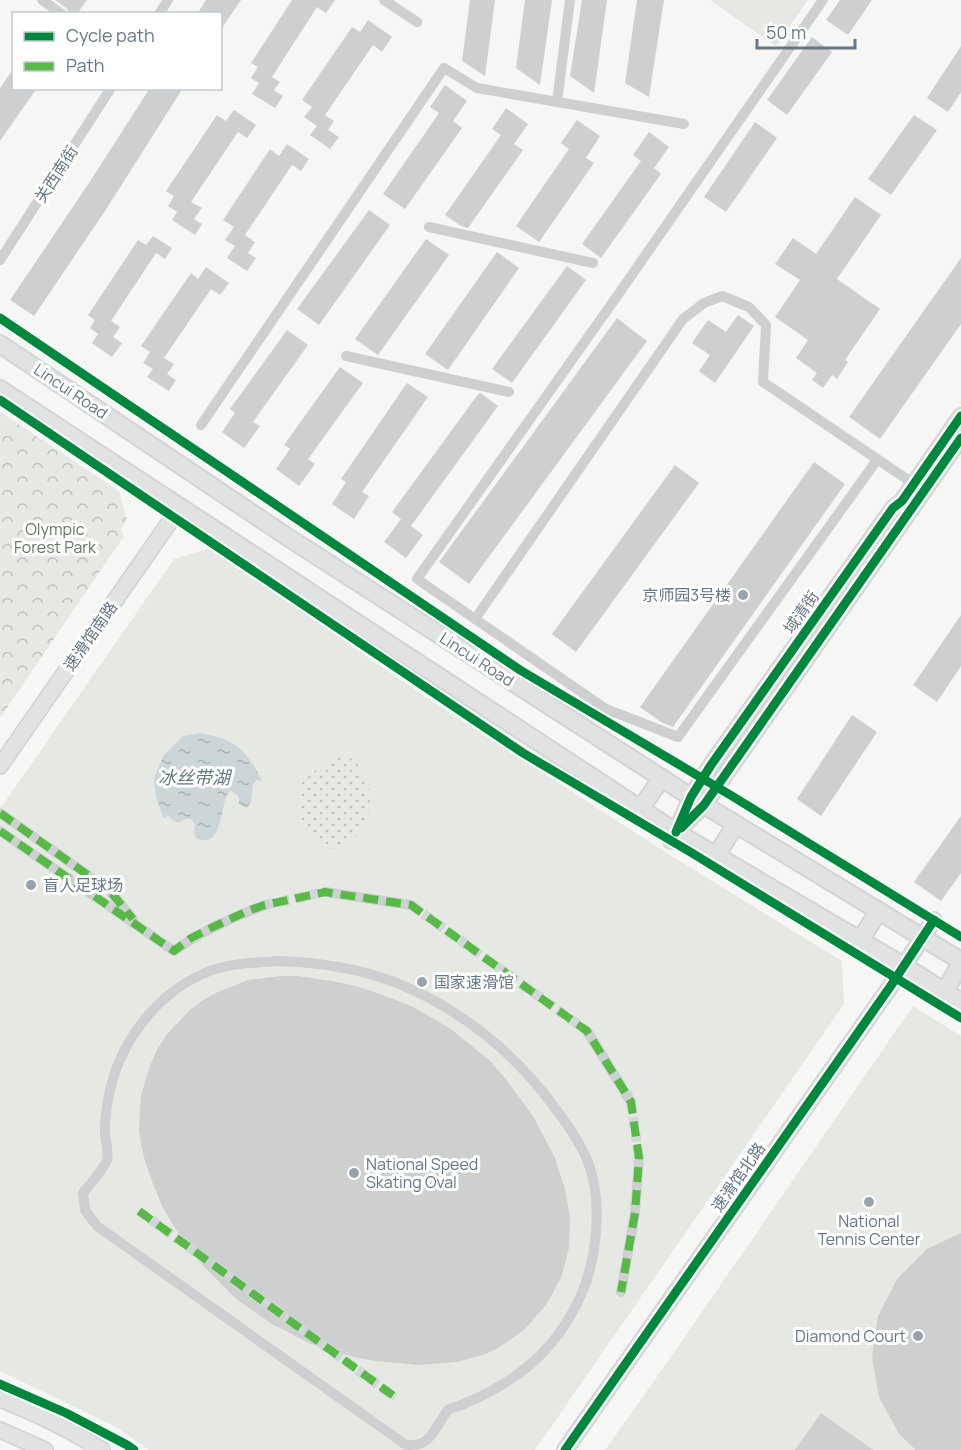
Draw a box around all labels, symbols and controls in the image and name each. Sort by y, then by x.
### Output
legend [12,12,222,90]
scale bar [757,12,854,50]
text: 50 m [766,20,806,44]
text: Cycle path [66,23,155,47]
text: Path [66,53,104,77]
street label: 关西南街 [29,141,83,207]
street label: Lincui Road [30,358,112,424]
park label: Olympic Forest Park [14,518,97,558]
place label: 京师园3号楼 [642,584,731,606]
street label: 域清街 [778,586,824,638]
marker: 京师园3号楼 [736,588,750,602]
street label: 速滑馆南路 [58,597,122,675]
street label: Lincui Road [436,627,518,691]
water label: 冰丝带湖 [158,765,233,789]
place label: 盲人足球场 [43,874,123,896]
marker: 盲人足球场 [24,878,38,892]
place label: 国家速滑馆 [434,971,514,993]
marker: 国家速滑馆 [415,975,429,989]
street label: 速滑馆北路 [706,1138,770,1216]
place label: National Speed Skating Oval [366,1153,478,1193]
marker: National Speed Skating Oval [347,1166,361,1180]
marker: National Tennis Center [862,1195,876,1209]
place label: National Tennis Center [818,1210,921,1250]
place label: Diamond Court [795,1325,906,1347]
marker: Diamond Court [911,1329,925,1343]

